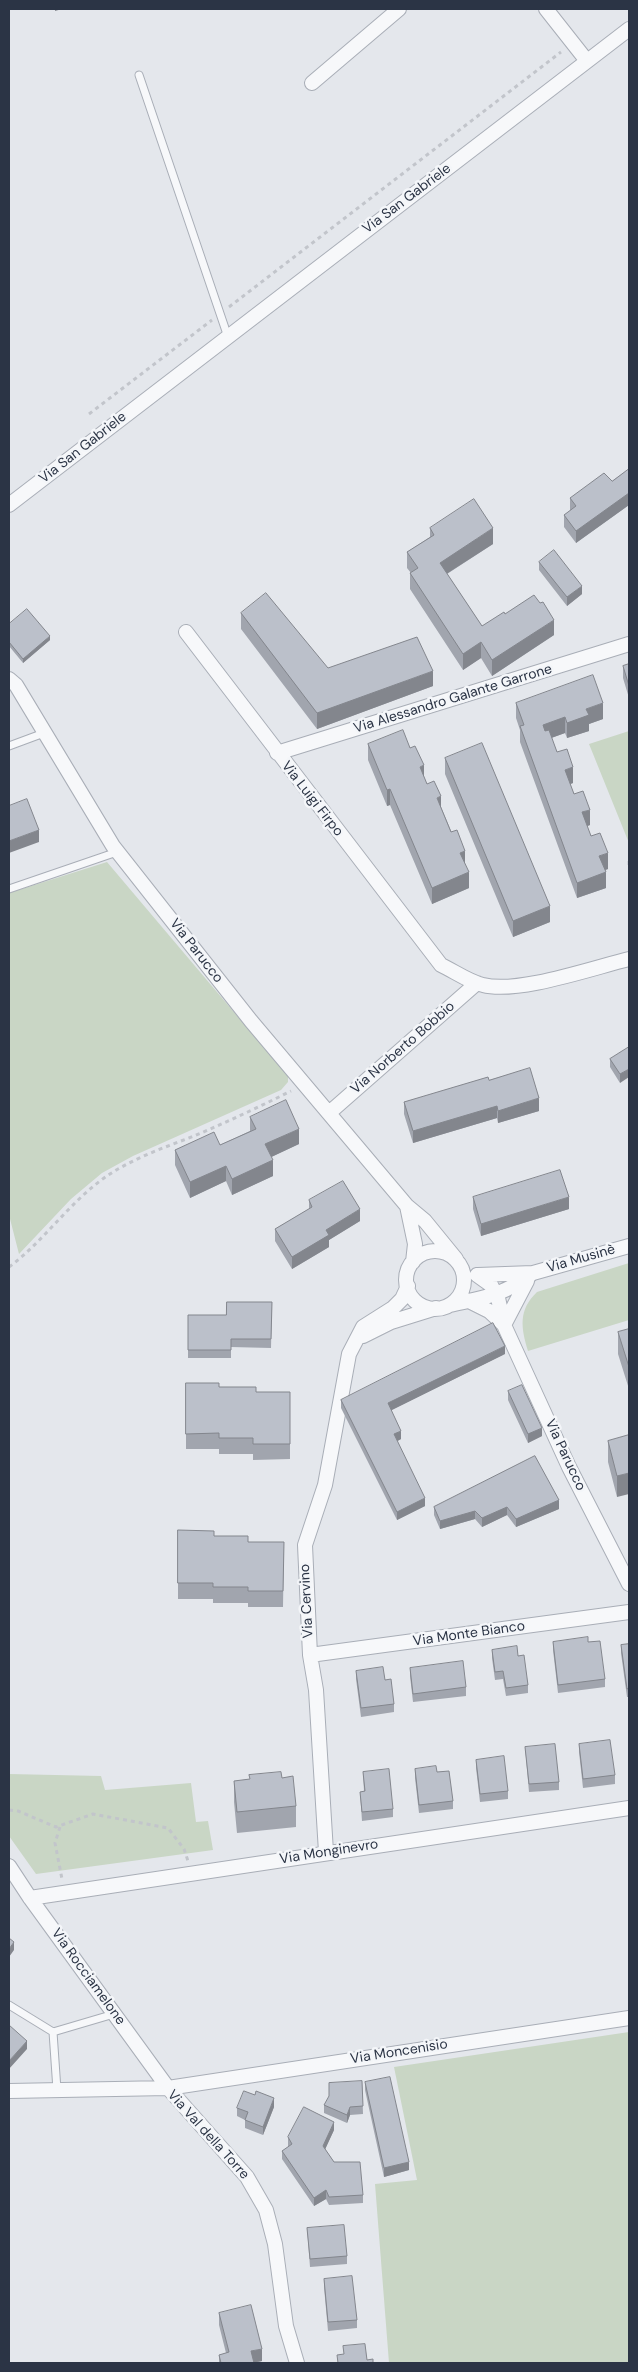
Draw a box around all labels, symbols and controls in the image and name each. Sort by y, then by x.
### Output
street label: Via San Gabriele [360,160,454,238]
street label: Via San Gabriele [36,409,130,487]
street label: Via Alessandro Galante Garrone [352,661,554,737]
street label: Via Luigi Firpo [277,758,347,840]
street label: Via Parucco [166,915,226,987]
street label: Via Norberto Bobbio [348,998,458,1098]
street label: Via Musinè [545,1241,617,1277]
street label: Via Parucco [541,1417,589,1493]
street label: Via Cervino [297,1563,317,1639]
street label: Via Monte Bianco [412,1618,526,1650]
street label: Via Monginevro [278,1836,380,1868]
street label: Via Rocciamelone [47,1926,129,2028]
street label: Via Moncenisio [349,2036,449,2068]
street label: Via Val della Torre [163,2087,253,2183]

